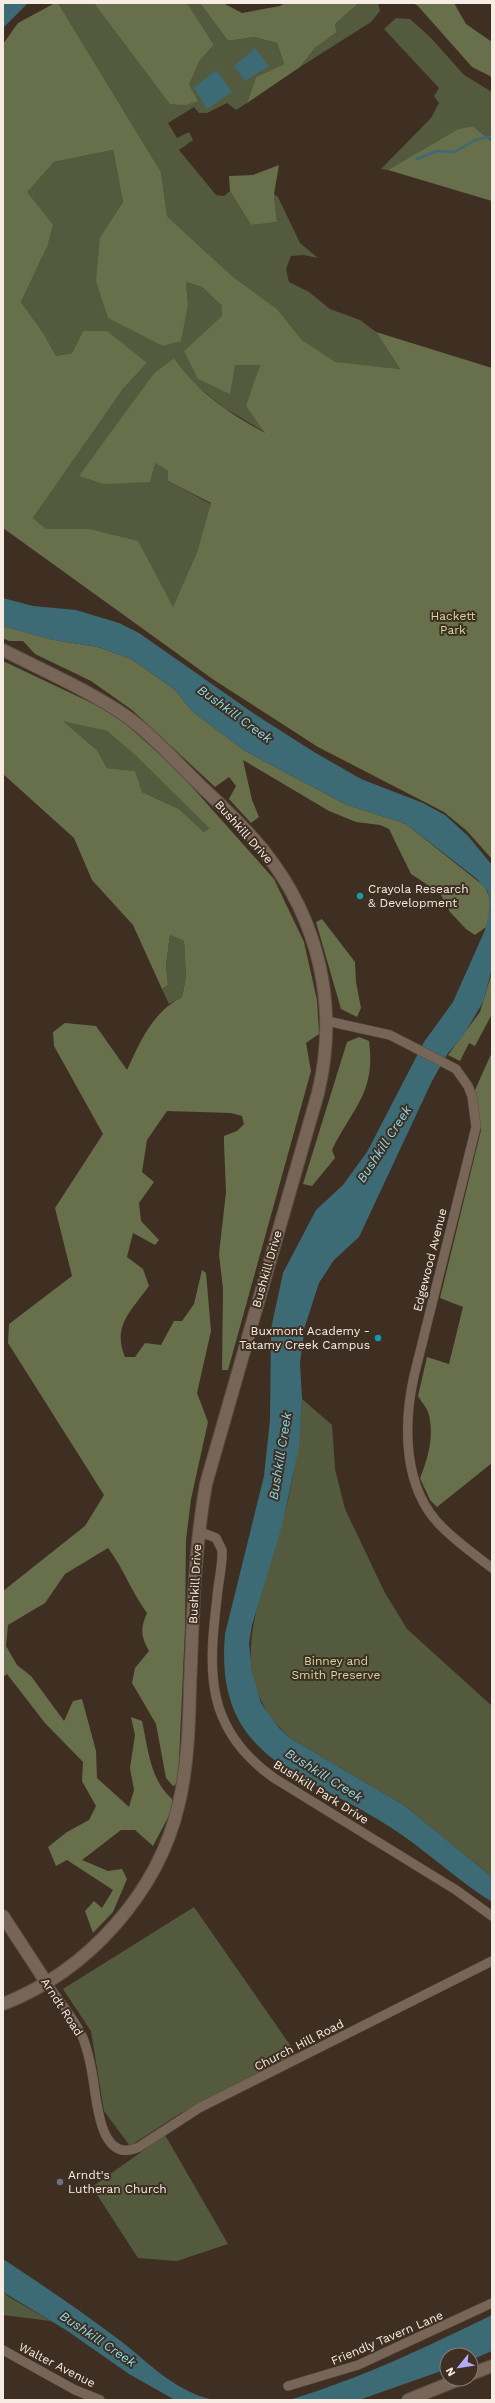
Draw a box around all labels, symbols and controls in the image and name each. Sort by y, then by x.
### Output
park label: Hackett Park [431,609,475,637]
water label: Bushkill Creek [195,682,276,747]
street label: Bushkill Drive [212,798,276,866]
place label: Crayola Research & Development [368,882,469,910]
marker: Crayola Research & Development [355,891,365,901]
water label: Bushkill Creek [354,1102,415,1185]
street label: Edgewood Avenue [410,1207,450,1313]
street label: Bushkill Drive [249,1229,285,1309]
place label: Buxmont Academy - Tatamy Creek Campus [239,1324,370,1352]
marker: Buxmont Academy - Tatamy Creek Campus [373,1333,383,1343]
water label: Bushkill Creek [266,1410,294,1501]
street label: Bushkill Drive [186,1544,204,1624]
park label: Binney and Smith Preserve [291,1654,381,1682]
water label: Bushkill Creek [283,1745,366,1805]
street label: Bushkill Park Drive [271,1757,371,1827]
street label: Arndt Road [38,1975,86,2039]
street label: Church Hill Road [252,2016,346,2074]
place label: Arndt's Lutheran Church [68,2168,167,2196]
marker: Arndt's Lutheran Church [55,2177,65,2187]
water label: Bushkill Creek [57,2308,140,2370]
street label: Friendly Tavern Lane [329,2308,445,2368]
street label: Walter Avenue [16,2340,98,2390]
north arrow [439,2347,479,2387]
text: N [443,2365,458,2379]

